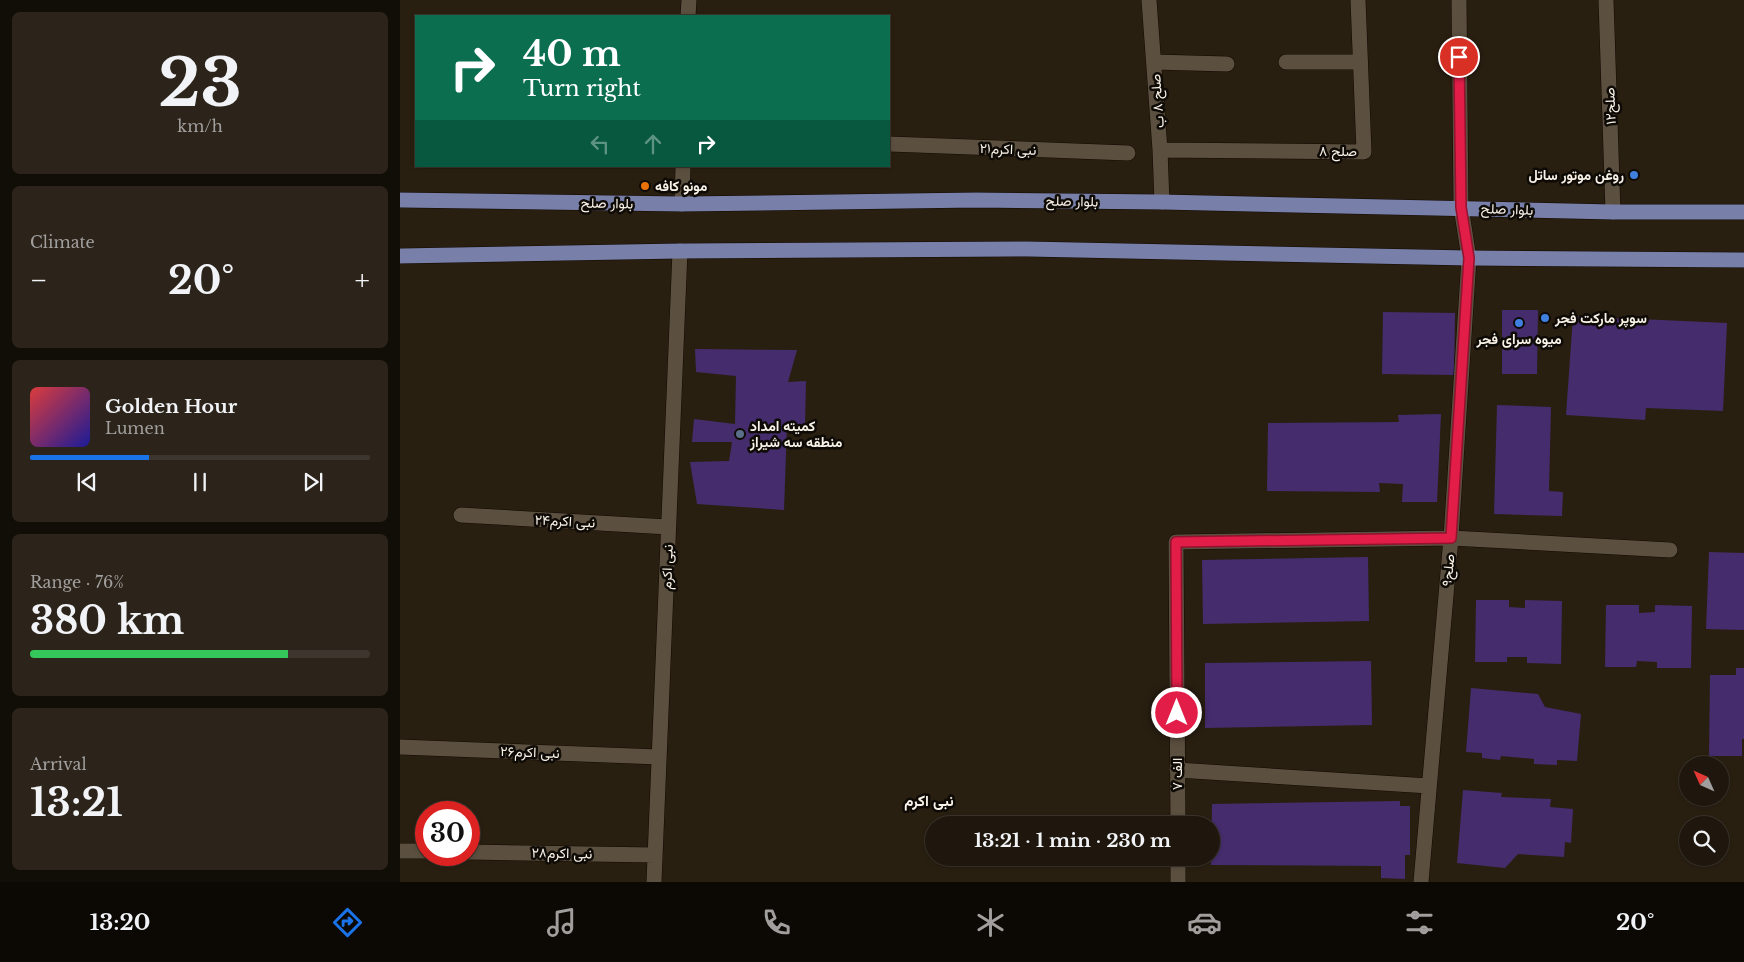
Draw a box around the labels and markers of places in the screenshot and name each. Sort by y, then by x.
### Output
pin [1438,36,1480,78]
place label: روغن موتور ساتل [1528,166,1624,184]
marker: روغن موتور ساتل [1628,169,1640,181]
place label: مونو کافه [655,177,708,195]
marker: مونو کافه [639,180,651,192]
place label: سوپر مارکت فجر [1554,309,1647,328]
marker: سوپر مارکت فجر [1539,312,1551,324]
marker: میوه سرای فجر [1513,317,1525,329]
place label: میوه سرای فجر [1475,330,1562,348]
place label: کمیته امداد منطقه سه شیراز [749,417,843,451]
marker: کمیته امداد منطقه سه شیراز [734,428,746,440]

